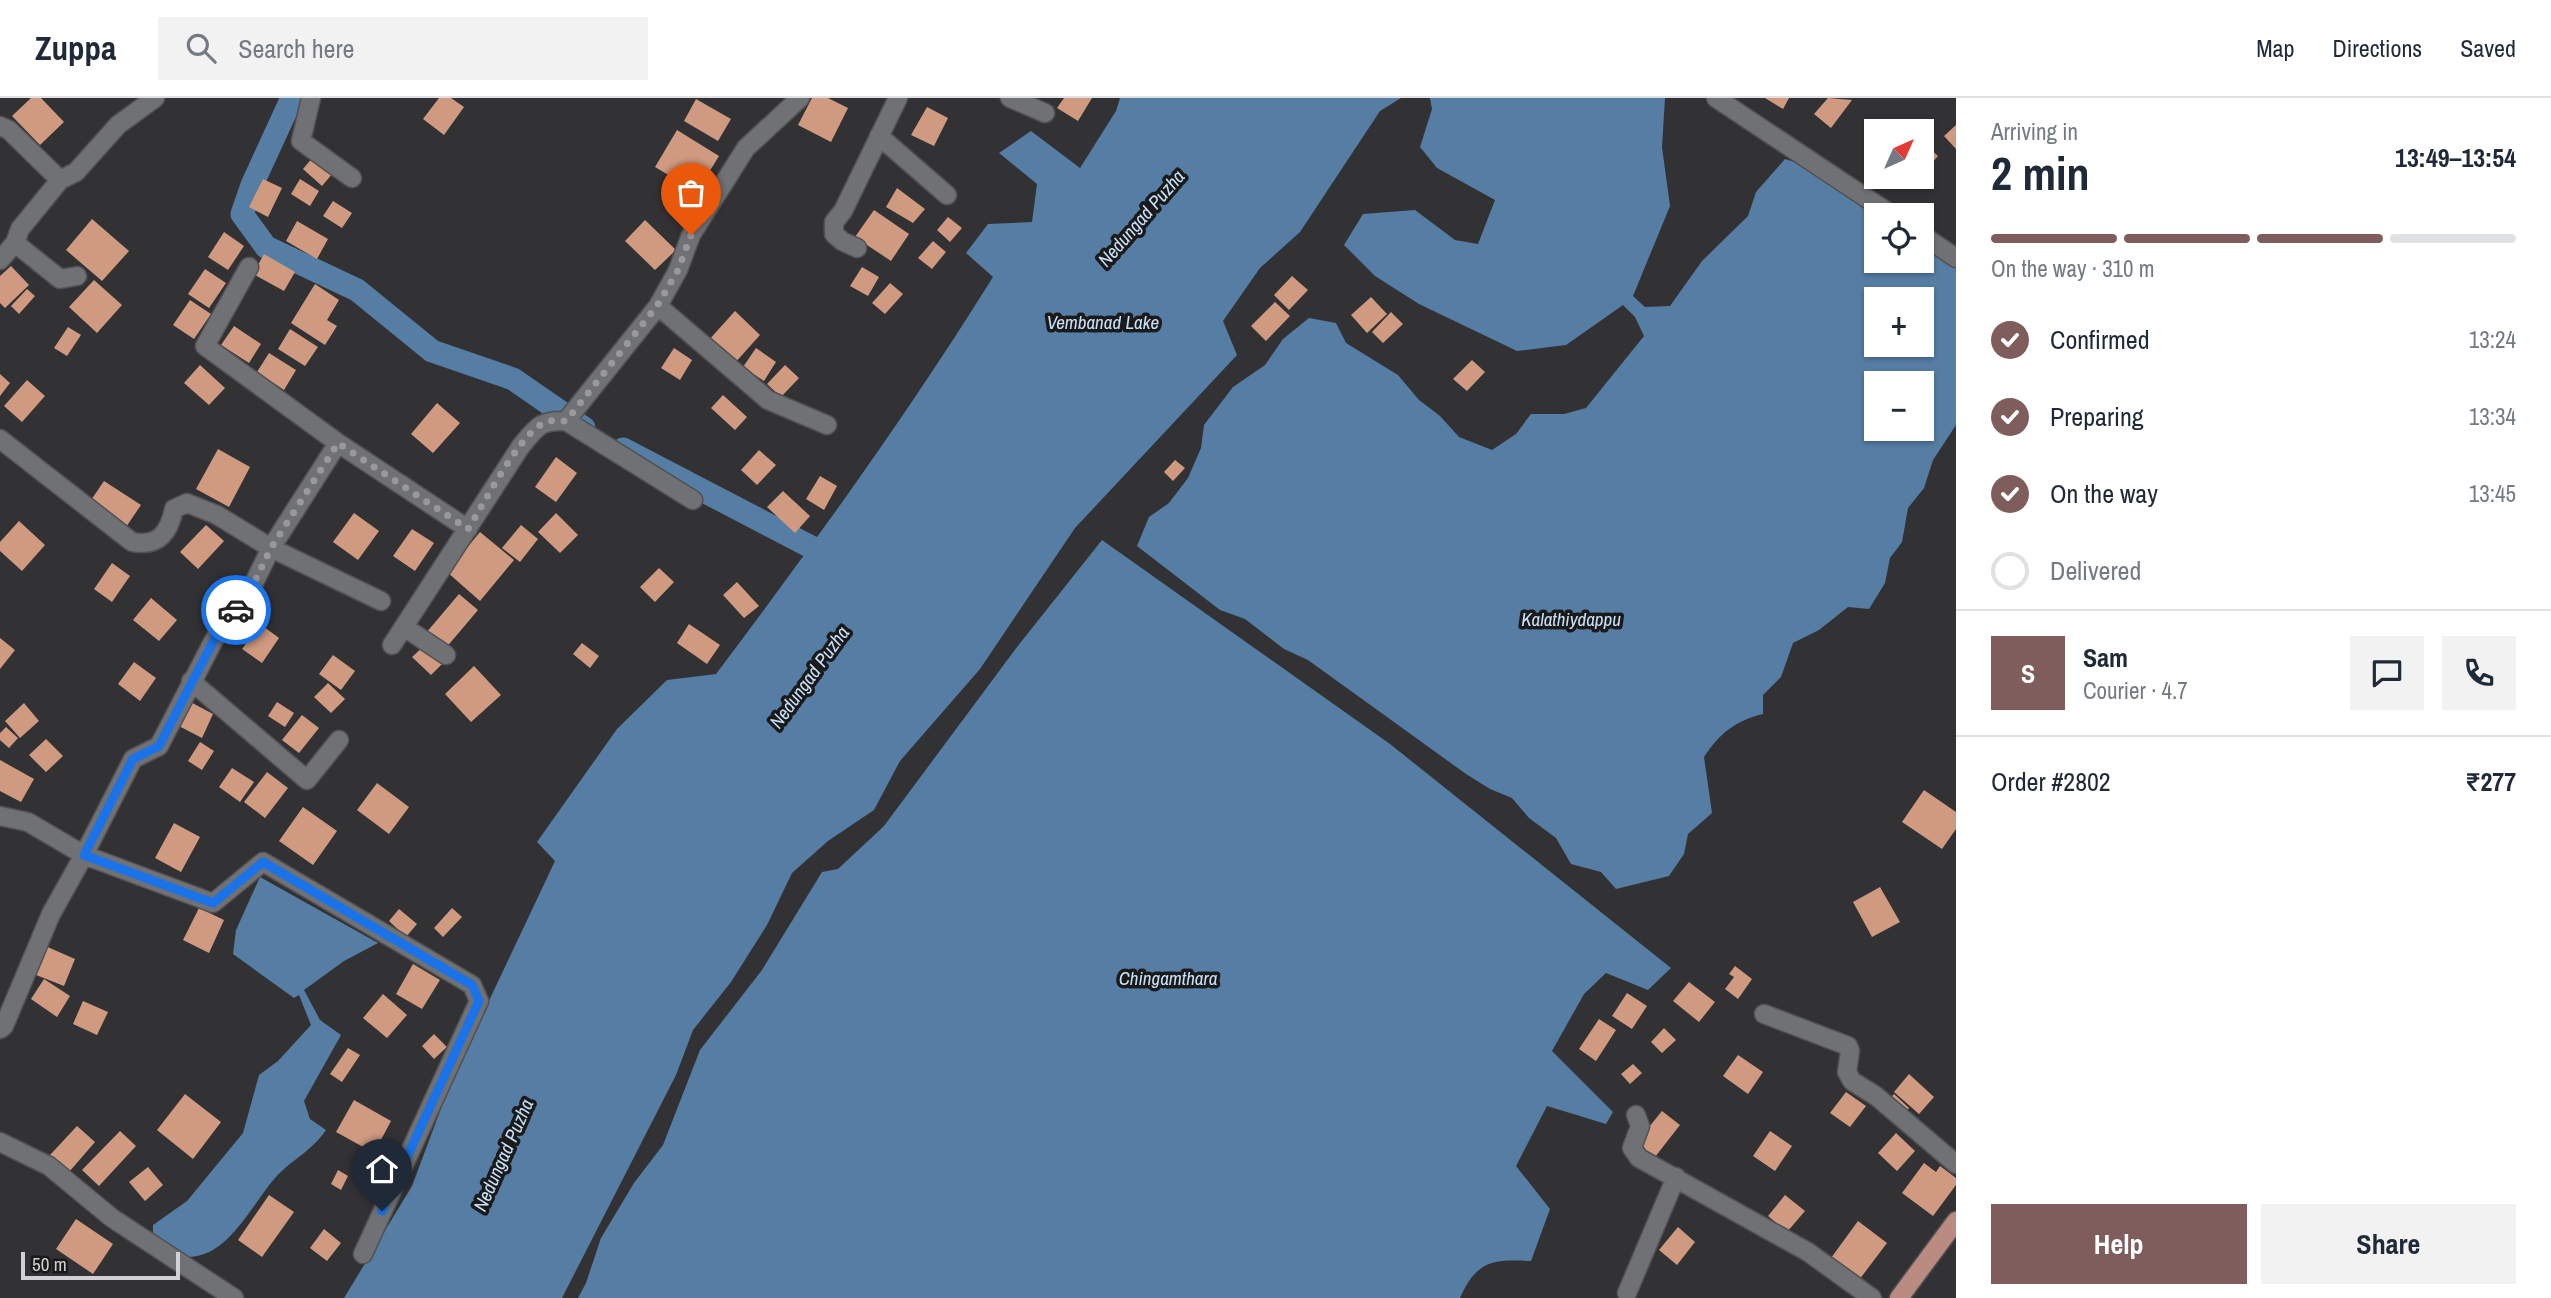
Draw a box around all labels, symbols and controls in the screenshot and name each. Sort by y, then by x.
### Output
search box [158,17,648,80]
text: Zuppa [35,26,116,70]
icon: search [182,29,220,67]
text: Search here [238,31,354,66]
text: Map [2256,32,2294,64]
text: Directions [2332,32,2422,64]
text: Saved [2460,32,2516,64]
text: Arriving in [1991,116,2078,147]
north arrow [1864,119,1934,189]
map controls [1864,119,1934,441]
text: 13:49–13:54 [2395,140,2516,175]
text: 2 min [1991,142,2090,204]
pin [661,163,721,235]
water label: Nedungad Puzha [1092,164,1191,272]
icon: bag [672,174,710,212]
button: locate [1864,203,1934,273]
text: On the way · 310 m [1991,253,2155,284]
button: + [1864,287,1934,357]
water label: Vembanad Lake [1047,309,1159,335]
icon: check [1991,321,2029,359]
text: Confirmed [2050,322,2150,357]
text: 13:24 [2469,324,2516,355]
button: − [1864,371,1934,441]
icon: check [1991,398,2029,436]
text: Preparing [2050,399,2144,434]
text: 13:34 [2469,401,2516,432]
icon: check [1991,475,2029,513]
text: On the way [2050,476,2158,511]
text: 13:45 [2469,478,2516,509]
text: Delivered [2050,553,2141,588]
courier [201,575,271,645]
icon: car [217,591,255,629]
water label: Kalathiydappu [1521,606,1621,632]
water label: Nedungad Puzha [763,620,855,733]
button: chat [2350,636,2424,710]
button: phone [2442,636,2516,710]
text: Sam [2083,640,2128,675]
text: S [2021,656,2035,691]
text: Courier · 4.7 [2083,675,2188,706]
text: Order #2802 [1991,764,2111,799]
text: ₹277 [2465,764,2516,799]
water label: Chingamthara [1119,965,1218,991]
water label: Nedungad Puzha [467,1094,539,1215]
pin [352,1139,412,1211]
icon: home [363,1150,401,1188]
button: Help [1991,1204,2247,1284]
button: Share [2261,1204,2516,1284]
scale bar [21,1249,180,1281]
text: 50 m [32,1251,67,1277]

